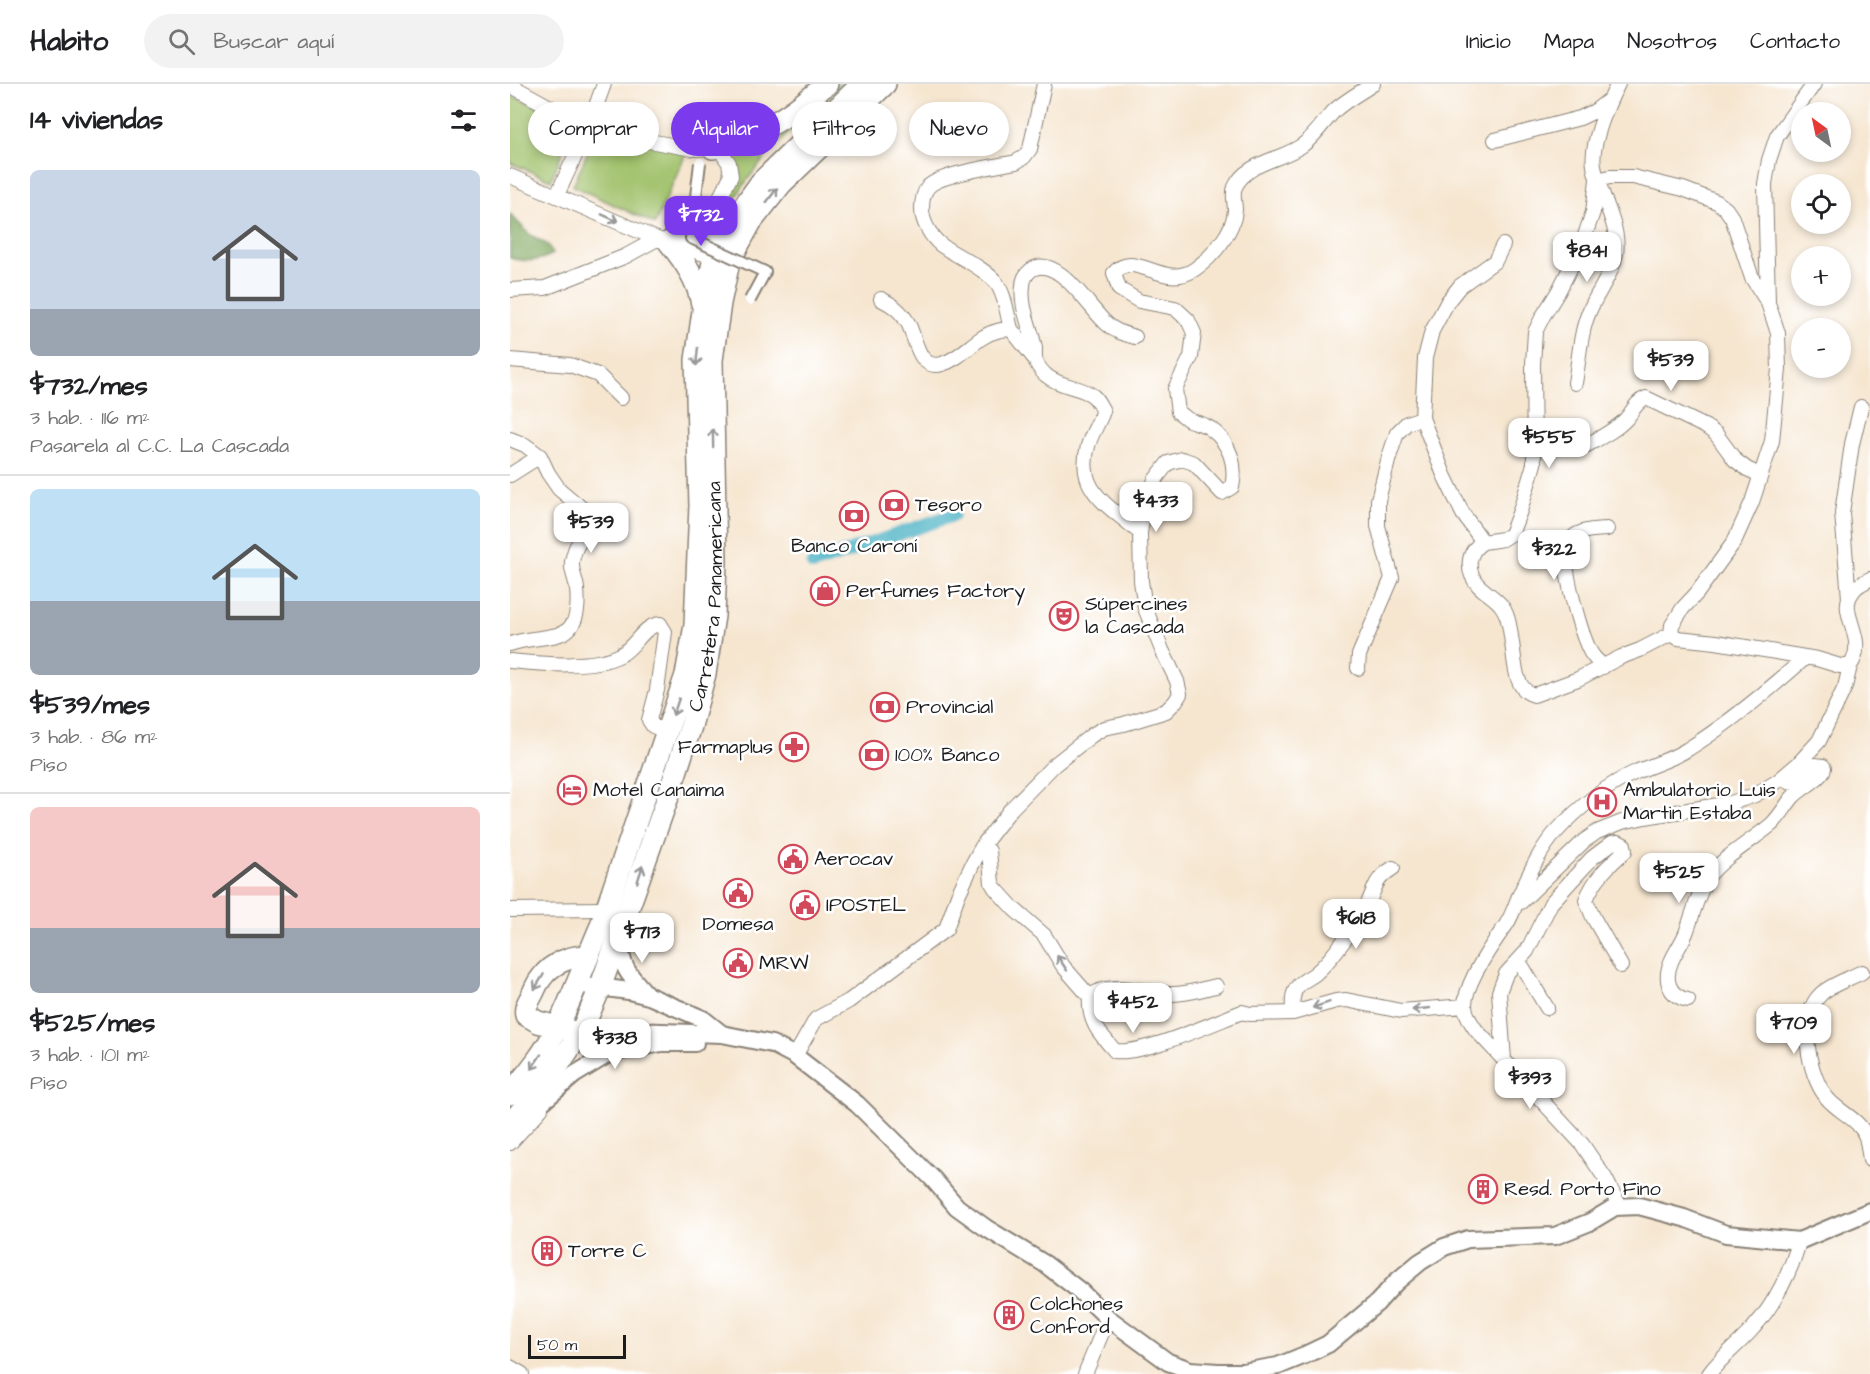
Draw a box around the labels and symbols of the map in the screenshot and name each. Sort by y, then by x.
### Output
north arrow [1791,102,1851,162]
one-way arrow [766,188,779,204]
pin: $732 [665,196,737,247]
one-way arrow [601,213,619,225]
pin: $841 [1551,232,1623,283]
pin: $539 [1635,341,1707,392]
one-way arrow [692,346,703,366]
pin: $555 [1513,418,1585,469]
one-way arrow [707,428,719,448]
street label: Carretera Panamericana [681,481,730,715]
pin: $433 [1120,482,1192,533]
bank icon: Tesoro [878,489,910,521]
place label: Tesoro [915,491,982,519]
bank icon: Banco Caroní [838,500,870,532]
pin: $539 [555,503,627,554]
pin: $322 [1518,530,1590,581]
place label: Banco Caroní [791,532,917,560]
shop icon: Perfumes Factory [809,575,841,607]
place label: Perfumes Factory [846,577,1025,606]
place label: Súpercines la Cascada [1085,590,1188,641]
theatre icon: Súpercines la Cascada [1048,600,1080,632]
bank icon: Provincial [869,691,901,723]
place label: Provincial [906,693,993,721]
one-way arrow [669,697,680,716]
pharmacy icon: Farmaplus [778,731,810,763]
place label: Farmaplus [678,733,773,761]
bank icon: 100% Banco [858,739,890,771]
place label: 100% Banco [895,741,999,769]
hotel icon: Motel Canaima [556,774,588,806]
place label: Motel Canaima [593,776,724,804]
place label: Ambulatorio Luis Martin Estaba [1623,776,1776,827]
hospital icon: Ambulatorio Luis Martin Estaba [1586,786,1618,818]
public building icon: Aerocav [777,843,809,875]
place label: Aerocav [814,845,894,873]
pin: $525 [1643,853,1715,904]
one-way arrow [636,865,647,883]
public building icon: Domesa [722,877,754,909]
public building icon: IPOSTEL [789,889,821,921]
place label: IPOSTEL [826,891,906,919]
pin: $618 [1320,899,1392,950]
place label: Domesa [703,910,773,938]
pin: $713 [606,913,678,964]
public building icon: MRW [722,947,754,979]
place label: MRW [759,949,809,977]
one-way arrow [1056,956,1068,972]
one-way arrow [533,973,545,990]
pin: $452 [1097,983,1169,1034]
one-way arrow [1312,1001,1331,1012]
one-way arrow [1412,1004,1432,1015]
pin: $709 [1758,1004,1830,1055]
pin: $338 [579,1019,651,1070]
one-way arrow [530,1053,542,1070]
pin: $393 [1494,1059,1566,1110]
building icon: Resd. Porto Fino [1467,1173,1499,1205]
place label: Resd. Porto Fino [1504,1175,1661,1203]
building icon: Torre C [531,1235,563,1267]
place label: Torre C [568,1237,647,1265]
place label: Colchones Conford [1030,1290,1123,1341]
building icon: Colchones Conford [993,1299,1025,1331]
scale bar [528,1332,626,1360]

